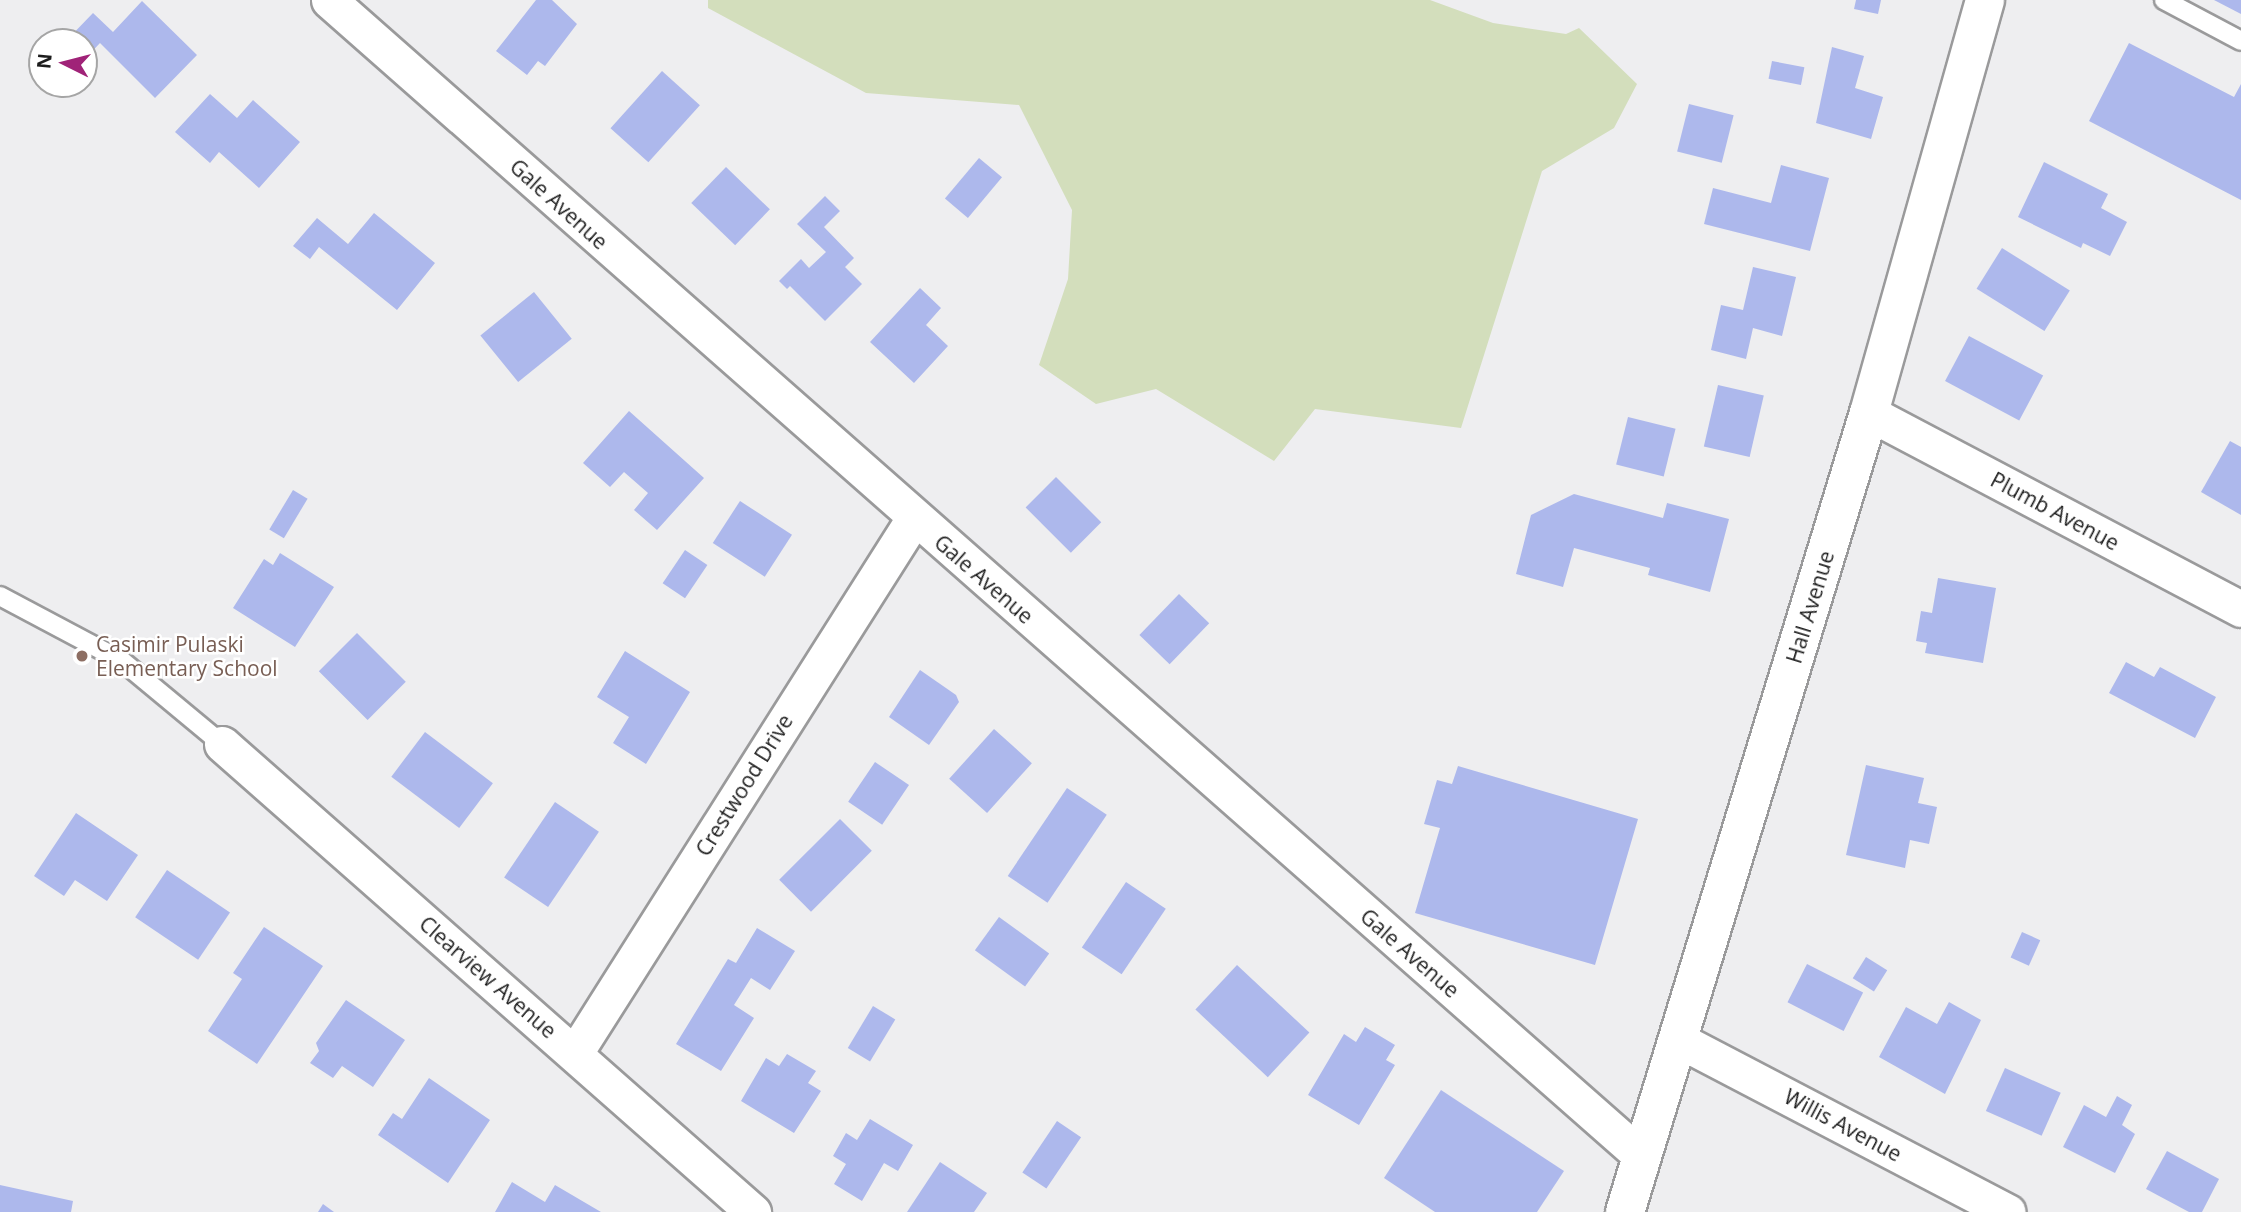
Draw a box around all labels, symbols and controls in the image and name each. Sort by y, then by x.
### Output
north arrow [28,28,98,98]
text: N [30,52,58,70]
street label: Gale Avenue [505,154,613,254]
street label: Plumb Avenue [1987,467,2123,555]
street label: Gale Avenue [929,529,1039,629]
street label: Hall Avenue [1781,548,1839,666]
place label: Casimir Pulaski Elementary School [96,631,278,681]
marker: Casimir Pulaski Elementary School [74,648,90,664]
street label: Crestwood Drive [690,709,798,861]
street label: Gale Avenue [1355,903,1465,1003]
street label: Clearview Avenue [414,911,562,1043]
street label: Willis Avenue [1780,1084,1906,1166]

